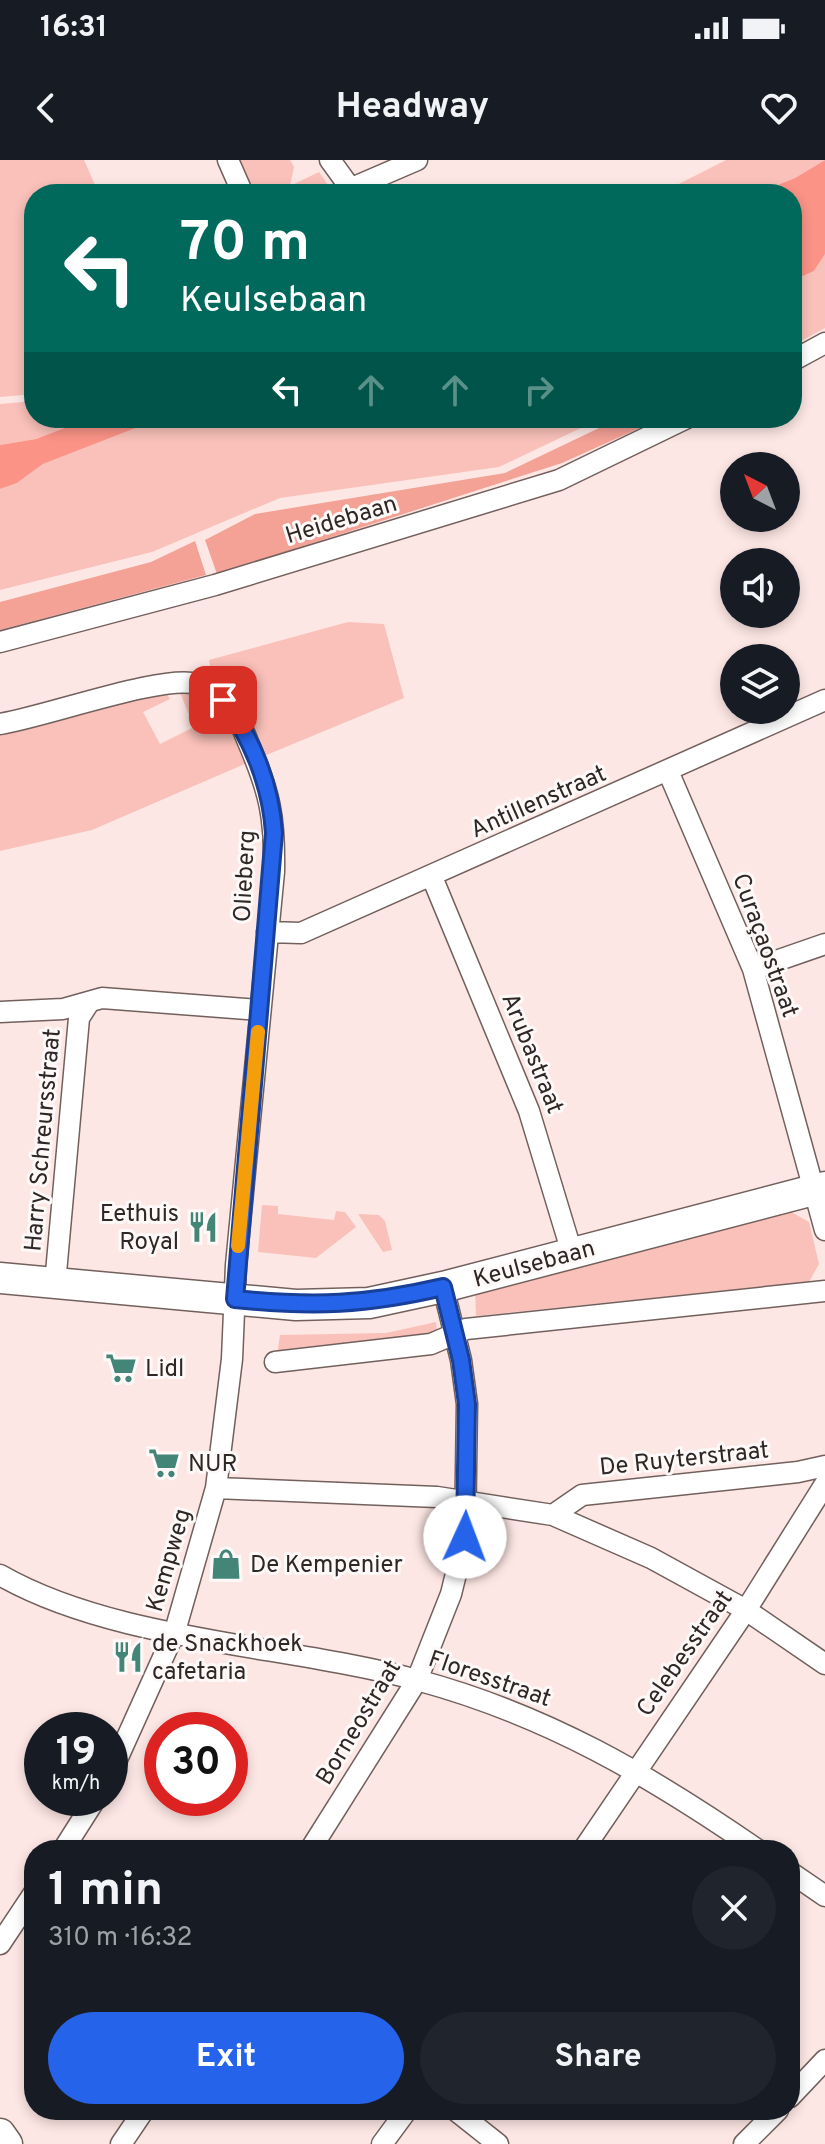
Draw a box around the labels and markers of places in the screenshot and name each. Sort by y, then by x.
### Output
pin [189,666,257,734]
place label: Eethuis Royal [100,1200,179,1258]
restaurant icon: Eethuis Royal [186,1210,220,1244]
supermarket icon: Lidl [104,1351,138,1385]
place label: Lidl [145,1355,184,1385]
supermarket icon: NUR [147,1446,181,1480]
place label: NUR [188,1450,238,1480]
shop icon: De Kempenier [209,1547,243,1581]
place label: De Kempenier [250,1551,403,1581]
place label: de Snackhoek cafetaria [152,1630,303,1688]
restaurant icon: de Snackhoek cafetaria [111,1640,145,1674]

